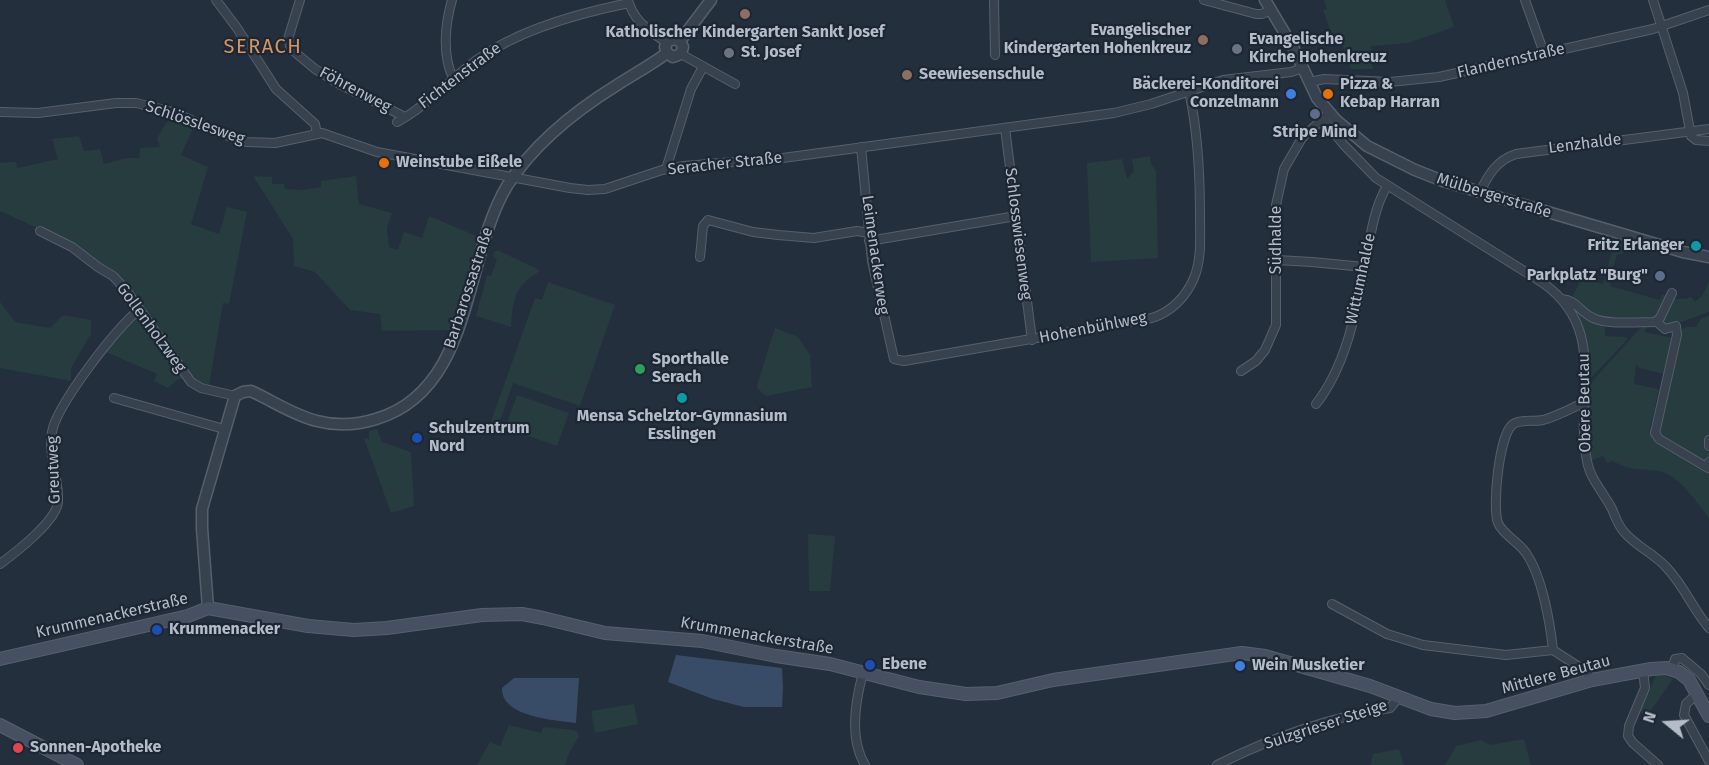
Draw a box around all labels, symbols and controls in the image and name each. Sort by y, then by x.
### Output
marker: Katholischer Kindergarten Sankt Josef [738,7,752,21]
place label: Evangelischer Kindergarten Hohenkreuz [1004,21,1191,59]
place label: Katholischer Kindergarten Sankt Josef [606,23,884,43]
place label: Evangelische Kirche Hohenkreuz [1249,30,1386,68]
marker: Evangelischer Kindergarten Hohenkreuz [1196,33,1210,47]
district label: SERACH [224,35,302,59]
street label: Fichtenstraße [415,39,505,113]
street label: Flandernstraße [1455,39,1567,83]
marker: Evangelische Kirche Hohenkreuz [1230,42,1244,56]
place label: St. Josef [741,43,801,63]
marker: St. Josef [722,46,736,60]
street label: Föhrenweg [316,63,394,117]
place label: Seewiesenschule [919,65,1044,85]
marker: Seewiesenschule [900,68,914,82]
place label: Bäckerei-Konditorei Conzelmann [1132,75,1279,113]
place label: Pizza & Kebap Harran [1340,75,1440,113]
marker: Bäckerei-Konditorei Conzelmann [1284,87,1298,101]
marker: Pizza & Kebap Harran [1321,87,1335,101]
street label: Schlösslesweg [143,97,247,149]
marker: Stripe Mind [1308,107,1322,121]
place label: Stripe Mind [1273,123,1357,143]
street label: Lenzhalde [1547,130,1623,158]
street label: Seracher Straße [667,148,783,180]
place label: Weinstube Eißele [396,153,522,173]
marker: Weinstube Eißele [377,156,391,170]
street label: Schlosswiesenweg [1000,167,1036,301]
street label: Mülbergerstraße [1434,169,1554,223]
street label: Leimenackerweg [857,194,893,316]
street label: Südhalde [1267,206,1287,274]
street label: Barbarossastraße [440,225,498,351]
street label: Wittumhalde [1342,231,1380,327]
place label: Fritz Erlanger [1587,236,1684,256]
marker: Fritz Erlanger [1689,239,1703,253]
place label: Parkplatz "Burg" [1527,266,1648,286]
marker: Parkplatz "Burg" [1653,269,1667,283]
street label: Gollenholzweg [112,280,190,376]
street label: Hohenbühlweg [1038,308,1148,348]
place label: Sporthalle Serach [652,350,729,388]
street label: Obere Beutau [1575,353,1595,453]
marker: Sporthalle Serach [633,362,647,376]
marker: Mensa Schelztor-Gymnasium Esslingen [675,391,689,405]
place label: Mensa Schelztor-Gymnasium Esslingen [577,407,787,445]
place label: Schulzentrum Nord [429,419,530,457]
marker: Schulzentrum Nord [410,431,424,445]
street label: Greutweg [43,436,65,504]
street label: Krummenackerstraße [34,589,190,643]
street label: Krummenackerstraße [679,613,835,659]
place label: Krummenacker [169,620,280,640]
marker: Krummenacker [150,623,164,637]
street label: Mittlere Beutau [1500,651,1612,699]
place label: Ebene [882,655,927,675]
place label: Wein Musketier [1252,656,1365,676]
marker: Ebene [863,658,877,672]
marker: Wein Musketier [1233,659,1247,673]
north arrow [1637,693,1697,753]
street label: Sulzgrieser Steige [1262,696,1390,754]
text: N [1639,709,1660,725]
place label: Sonnen-Apotheke [30,738,161,758]
marker: Sonnen-Apotheke [11,741,25,755]

